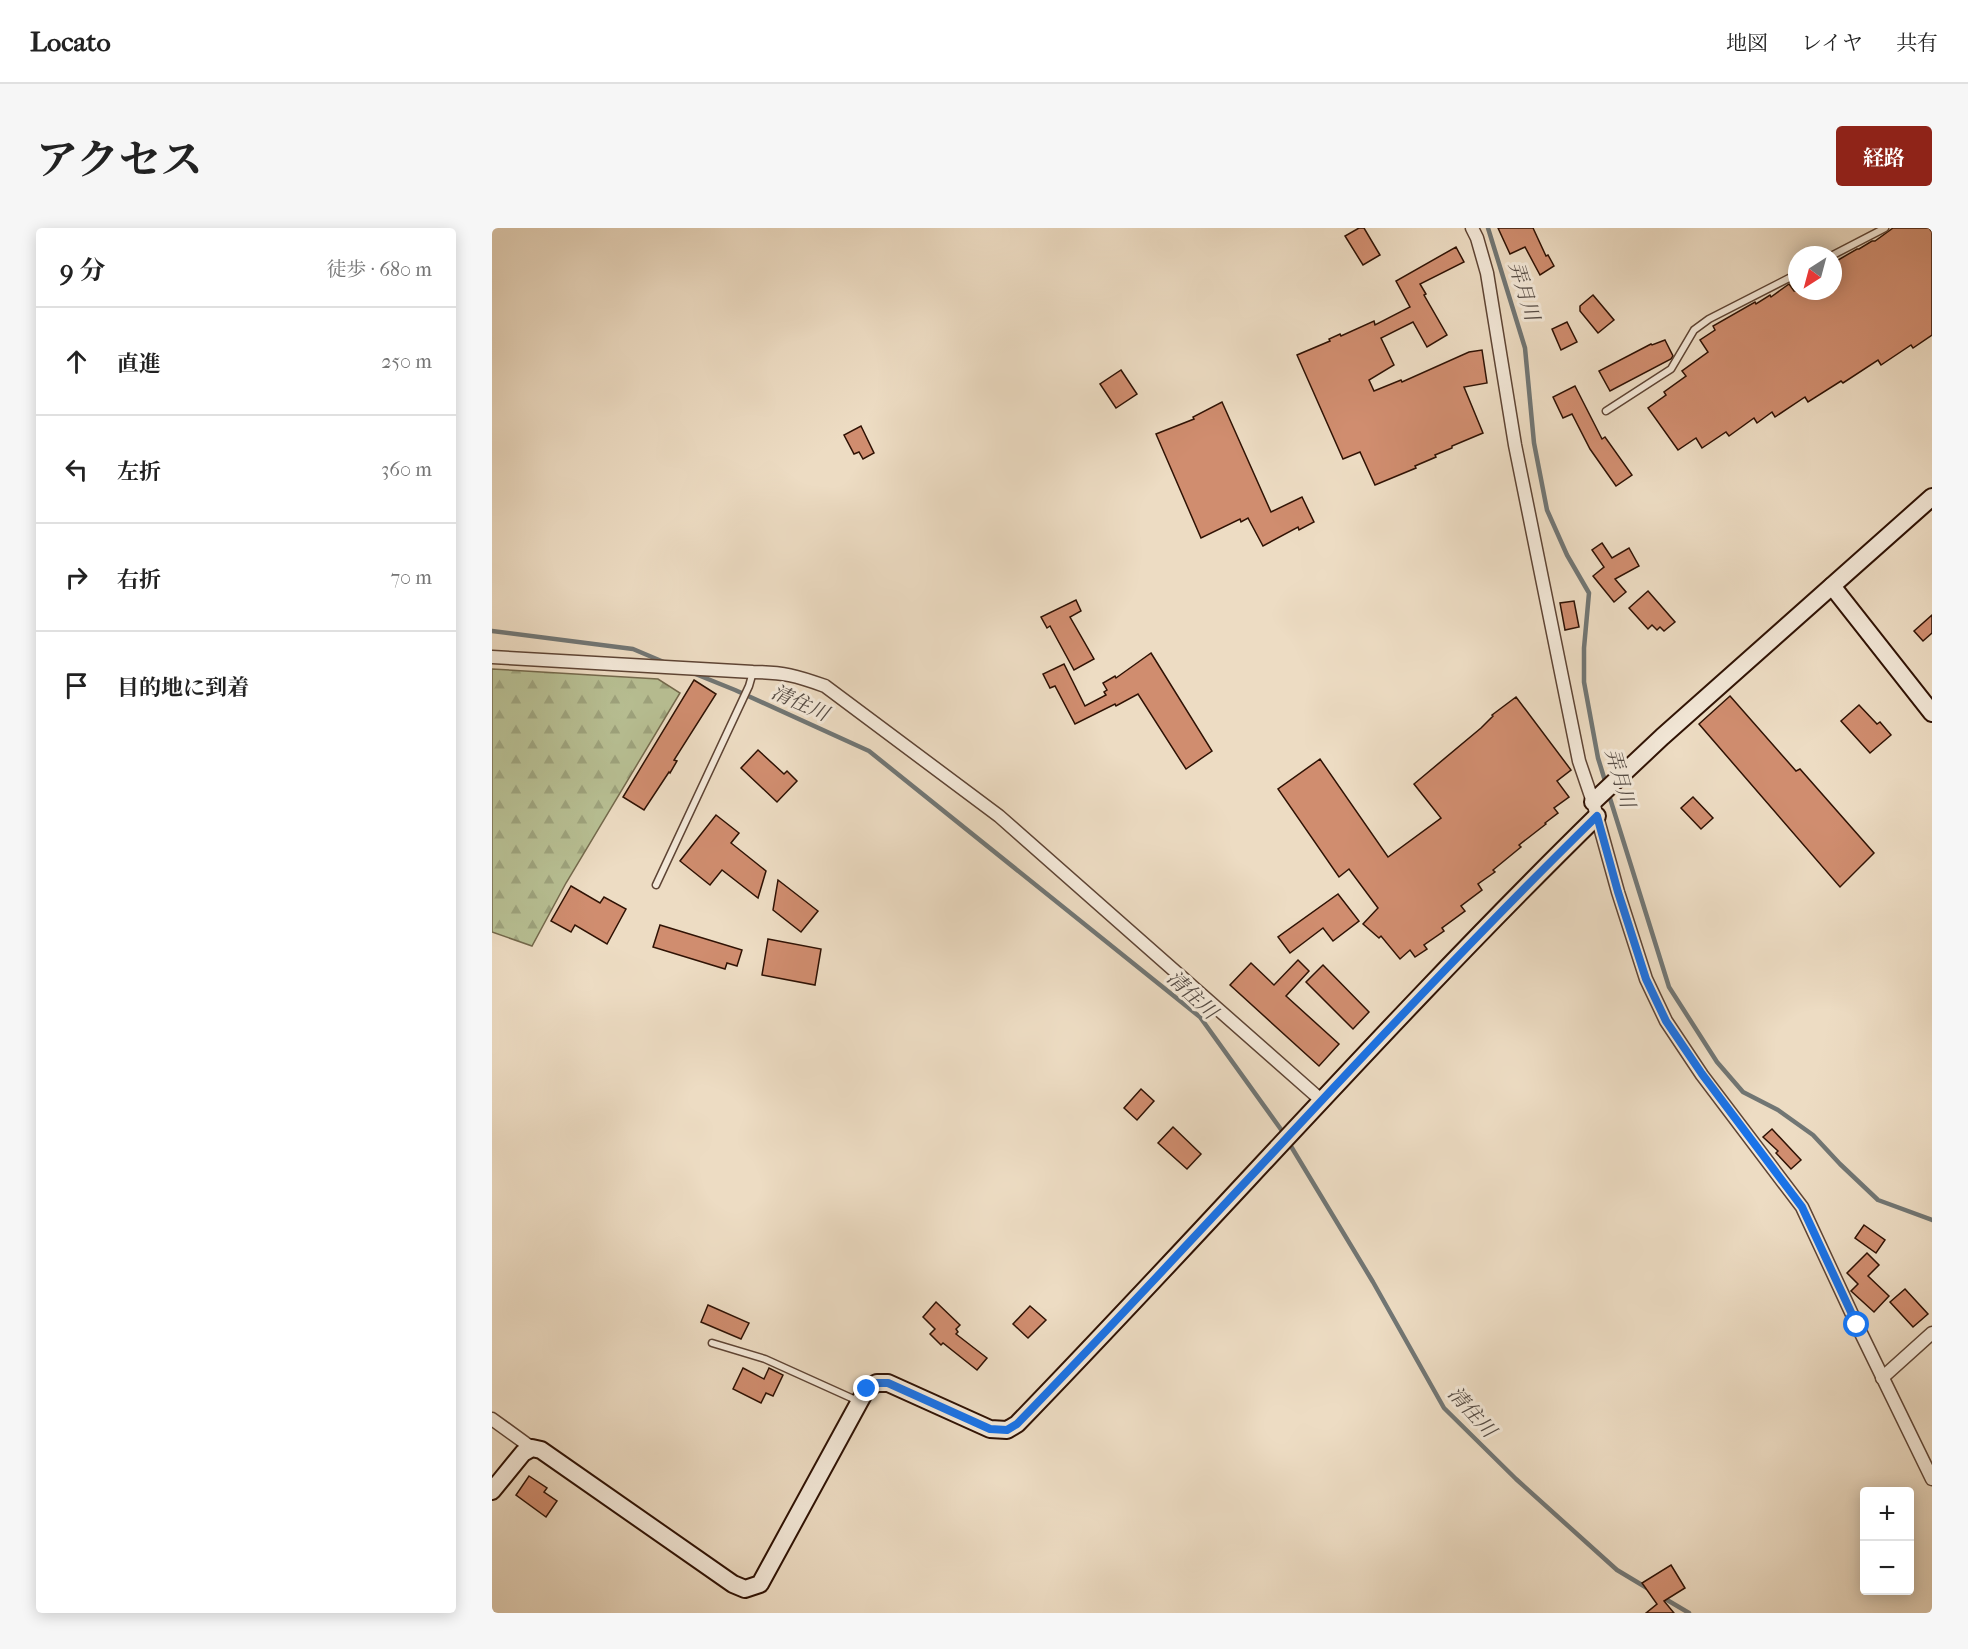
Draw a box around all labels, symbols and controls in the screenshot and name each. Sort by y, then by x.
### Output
text: Locato [30,25,111,58]
text: 地図 [1726,31,1768,55]
text: レイヤ [1801,31,1863,55]
text: 共有 [1896,31,1938,55]
button: 経路 [1836,126,1932,186]
text: アクセス [36,136,203,185]
north arrow [1788,246,1842,300]
text: 9 分 [60,255,105,286]
text: 徒歩 · 680 m [327,258,432,281]
water label: 弄月川 [1504,259,1544,325]
icon: ahead [60,345,93,378]
text: 250 m [381,350,432,373]
text: 直進 [117,351,161,377]
icon: left [60,453,93,486]
text: 360 m [381,458,432,481]
text: 左折 [117,459,161,485]
icon: right [60,561,93,594]
text: 70 m [390,566,432,589]
text: 右折 [117,567,161,593]
icon: arrive [60,669,93,702]
text: 目的地に到着 [117,675,249,701]
water label: 清住川 [768,680,834,727]
water label: 弄月川 [1601,746,1640,812]
water label: 清住川 [1162,966,1223,1025]
route start [1843,1311,1869,1337]
route end [853,1375,879,1401]
water label: 清住川 [1443,1382,1502,1443]
map controls [1860,1487,1914,1595]
button: + [1860,1487,1914,1541]
button: − [1860,1541,1914,1595]

